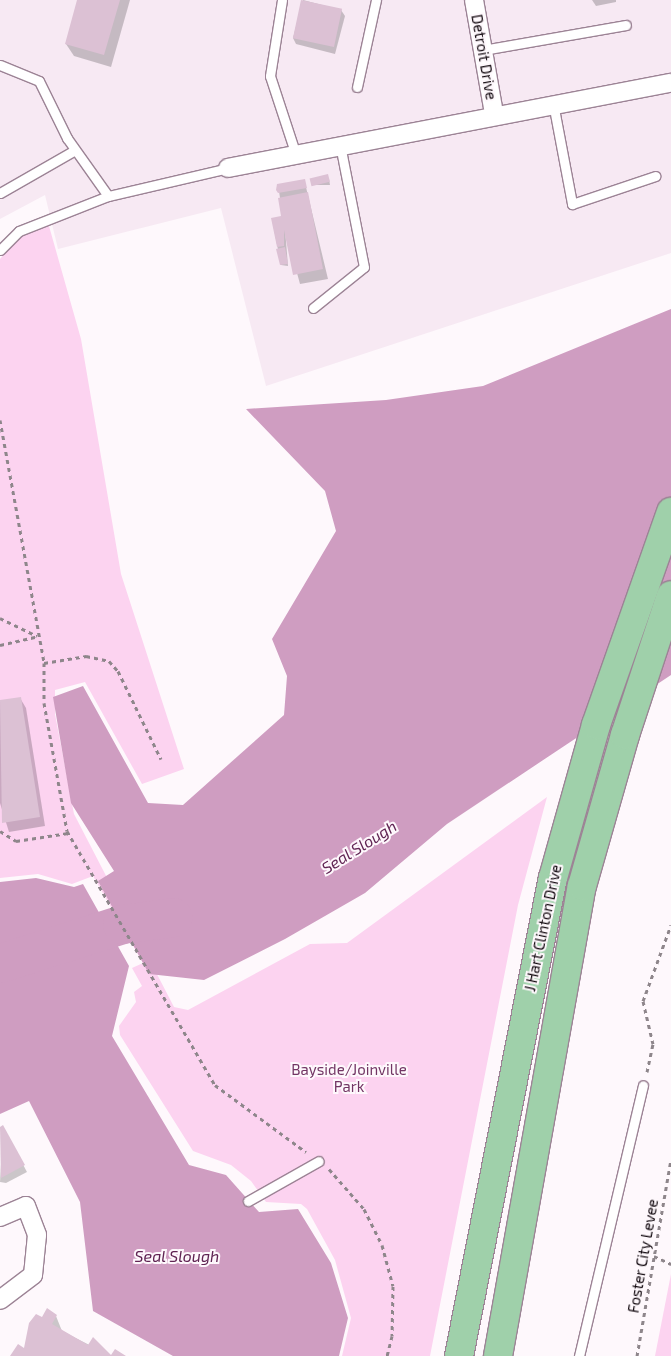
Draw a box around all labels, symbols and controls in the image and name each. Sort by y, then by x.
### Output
street label: Detroit Drive [468,13,500,101]
water label: Seal Slough [318,816,400,878]
street label: J Hart Clinton Drive [521,863,565,993]
park label: Bayside/Joinville Park [291,1060,407,1095]
street label: Foster City Levee [624,1197,662,1315]
water label: Seal Slough [134,1246,220,1266]

